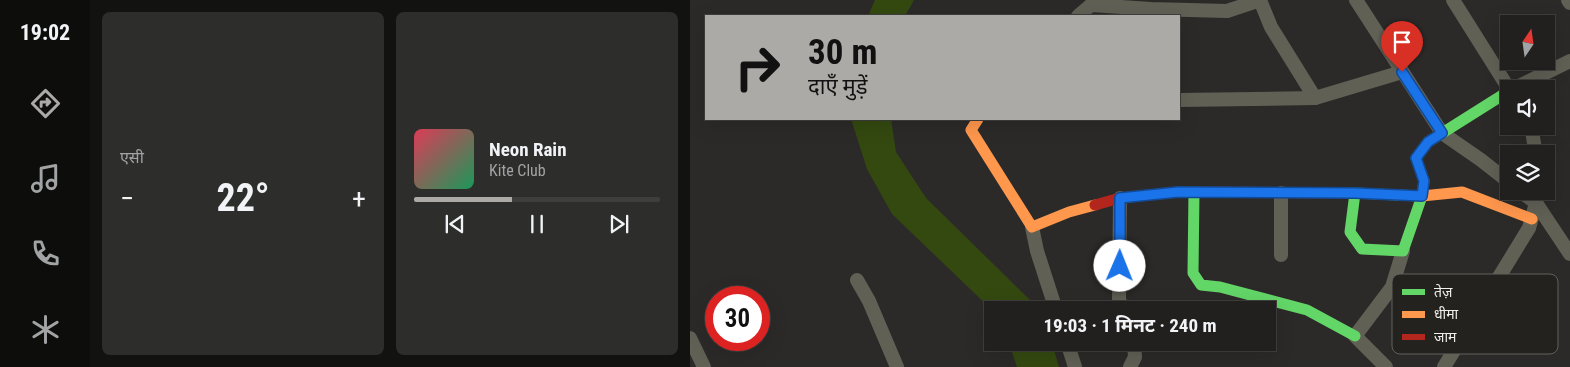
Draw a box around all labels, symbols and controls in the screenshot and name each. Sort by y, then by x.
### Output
north arrow [1500,15,1555,70]
map controls [1500,15,1555,200]
text: 19:02 [20,20,70,45]
pin [1381,21,1423,72]
icon: arrive [1388,28,1416,56]
text: 30 m [808,32,877,73]
icon: right [725,35,790,100]
text: दाएँ मुड़ें [808,74,868,99]
button: sound [1500,80,1555,135]
icon: directions [28,86,63,121]
text: Neon Rain [489,138,567,161]
button: layers [1500,145,1555,200]
text: एसी [120,148,144,167]
icon: music [28,161,63,196]
text: Kite Club [489,161,546,180]
text: 22° [216,176,270,220]
text: − [120,182,134,215]
text: + [352,182,366,215]
icon: previous [441,210,469,238]
icon: pause [523,210,551,238]
icon: next [605,210,633,238]
icon: phone [28,236,63,271]
position arrow [1093,239,1145,291]
legend [1392,274,1558,354]
text: तेज़ [1434,283,1453,300]
speed limit sign: 30 [705,286,770,351]
text: धीमा [1434,306,1459,322]
icon: climate [28,312,63,347]
text: 19:03 · 1 मिनट · 240 m [1043,314,1217,337]
text: जाम [1434,329,1457,345]

